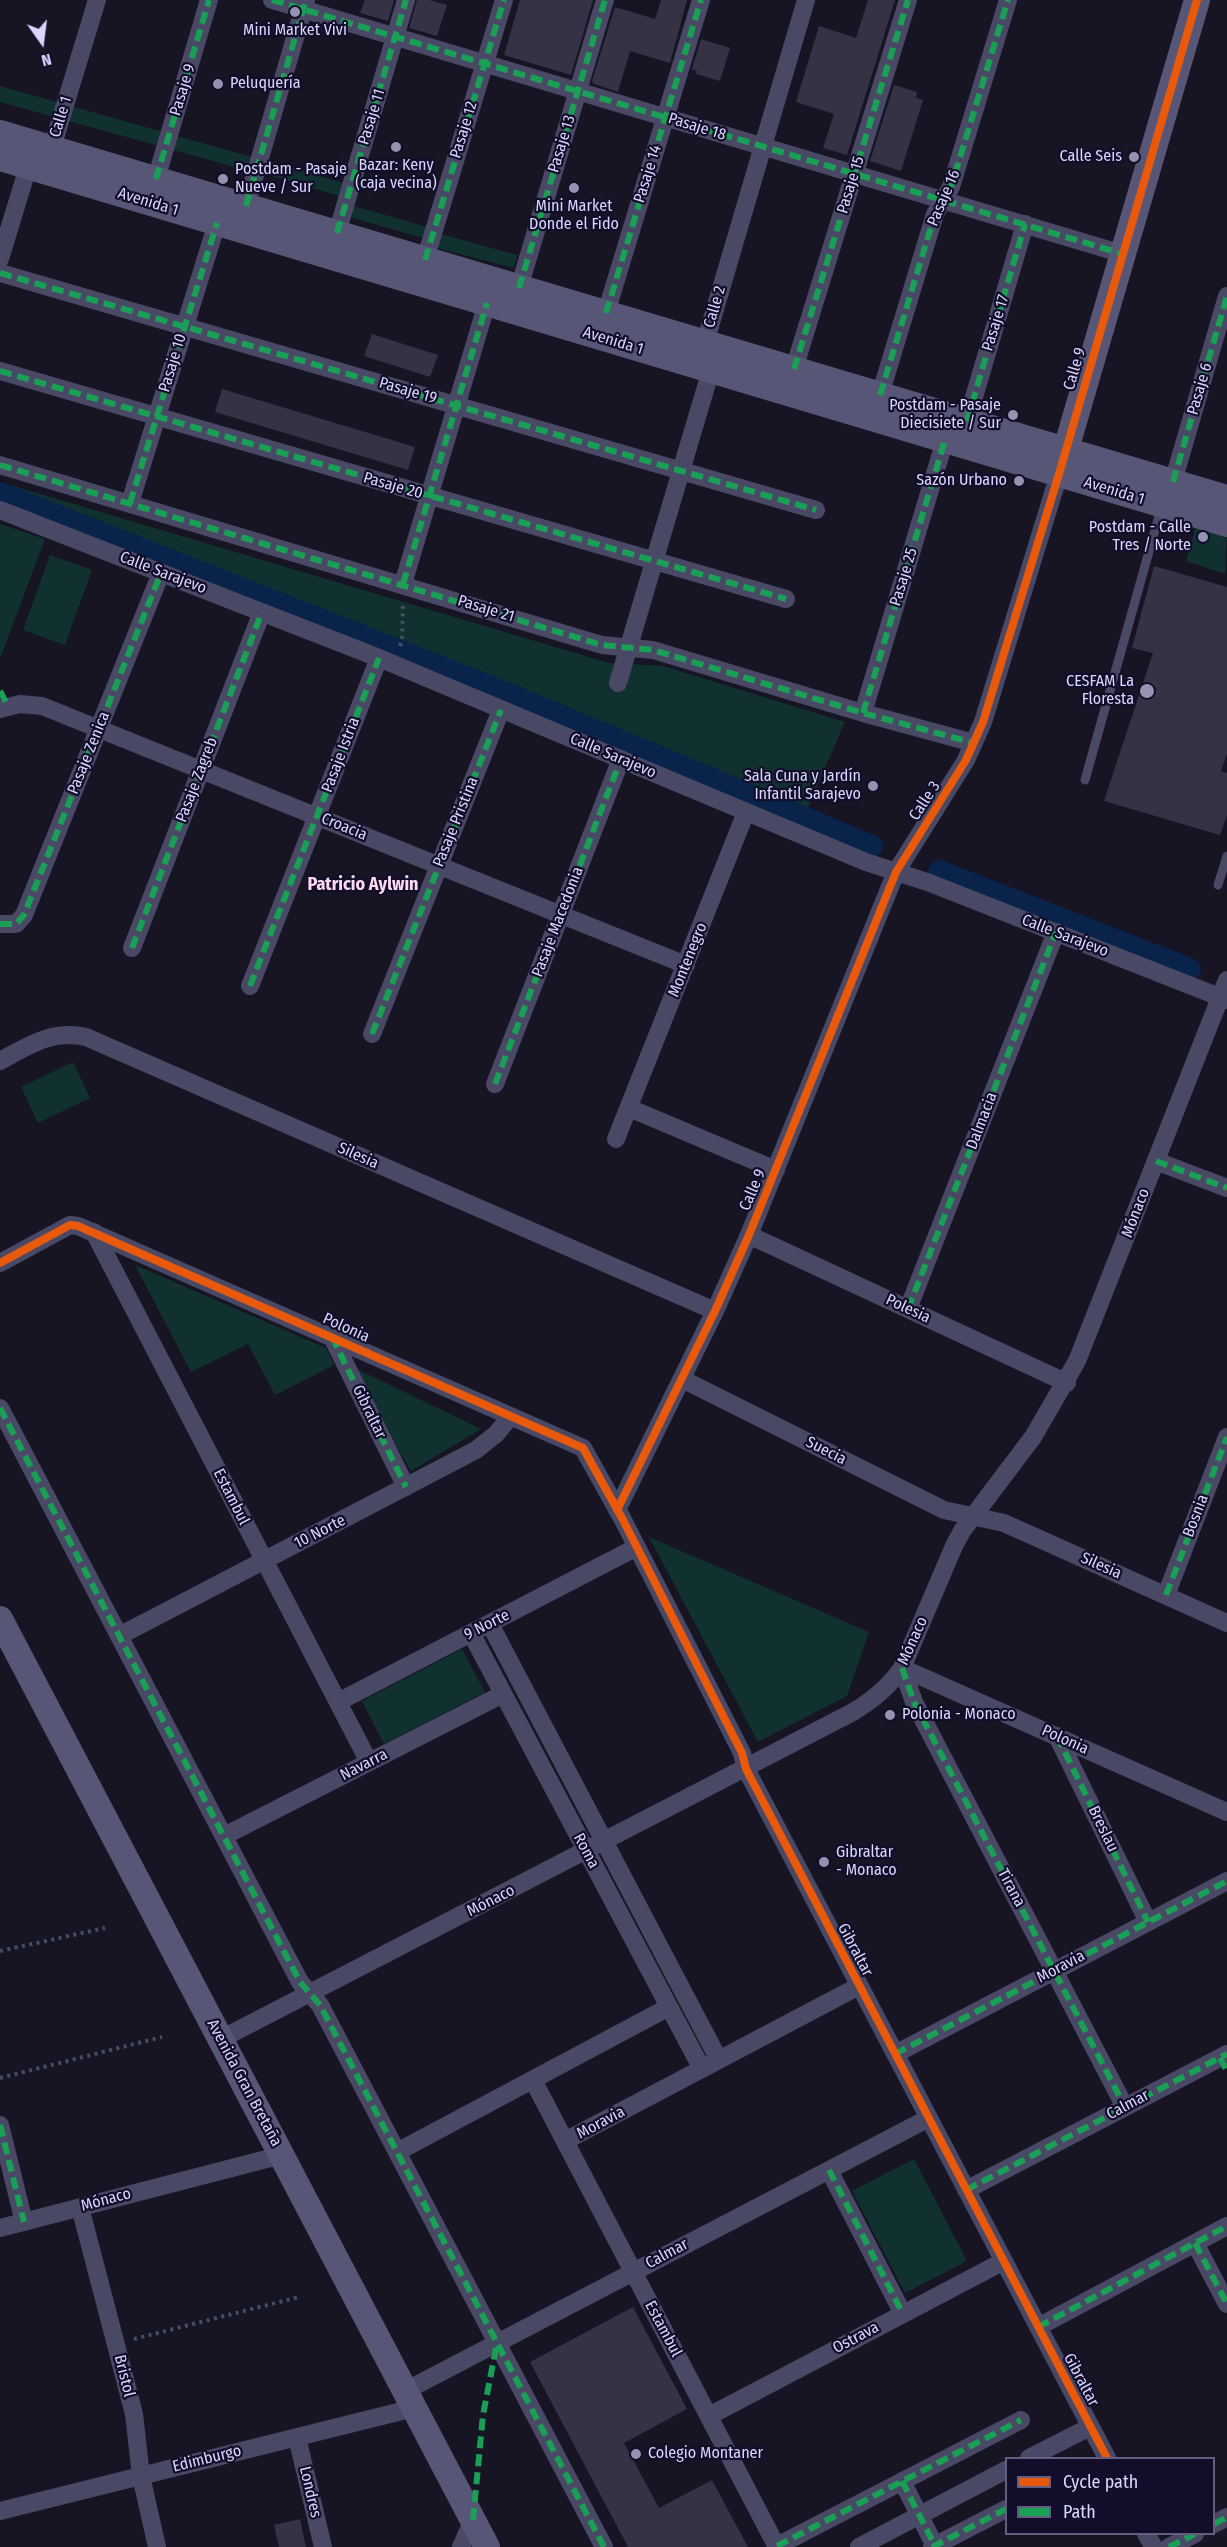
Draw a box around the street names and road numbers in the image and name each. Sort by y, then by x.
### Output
street label: Pasaje 9 [166,62,200,118]
street label: Pasaje 11 [354,87,390,147]
street label: Calle 1 [46,94,76,140]
street label: Pasaje 12 [446,99,482,161]
street label: Pasaje 18 [666,109,728,145]
street label: Pasaje 13 [544,113,580,175]
street label: Pasaje 14 [630,143,666,205]
street label: Pasaje 15 [833,154,869,216]
street label: Pasaje 16 [924,167,964,229]
street label: Avenida 1 [115,184,181,220]
street label: Calle 2 [700,284,730,330]
street label: Pasaje 17 [978,292,1014,354]
street label: Avenida 1 [580,323,646,359]
street label: Pasaje 10 [155,332,191,394]
street label: Calle 9 [1060,345,1090,393]
street label: Pasaje 6 [1183,361,1217,417]
street label: Pasaje 19 [377,374,439,408]
street label: Pasaje 20 [361,468,425,504]
street label: Avenida 1 [1081,473,1147,509]
street label: Pasaje 25 [886,546,922,608]
street label: Calle Sarajevo [117,548,209,598]
street label: Pasaje 21 [455,591,517,627]
street label: Pasaje Zenica [64,709,114,797]
street label: Pasaje Istria [318,715,364,795]
street label: Calle Sarajevo [567,729,659,783]
street label: Pasaje Zagreb [172,735,222,825]
street label: Pasaje Pristina [429,774,483,870]
street label: Calle 3 [905,778,945,824]
street label: Croacia [318,809,370,845]
street label: Pasaje Macedonia [528,864,588,980]
street label: Calle Sarajevo [1019,911,1111,961]
street label: Montenegro [664,920,712,1000]
street label: Dalmacia [962,1090,1002,1152]
street label: Silesia [335,1139,381,1173]
street label: Calle 9 [736,1166,770,1214]
street label: Mónaco [1118,1186,1154,1240]
street label: Polesia [883,1290,933,1328]
street label: Polonia [320,1309,372,1347]
street label: Gibraltar [348,1382,390,1442]
street label: Suecia [803,1433,849,1469]
street label: Estambul [209,1466,253,1528]
street label: Bosnia [1179,1492,1213,1540]
street label: 10 Norte [291,1511,349,1553]
street label: Silesia [1078,1549,1124,1583]
street label: 9 Norte [461,1606,513,1644]
street label: Mónaco [894,1614,932,1668]
street label: Polonia [1039,1721,1091,1759]
street label: Navarra [337,1745,391,1785]
street label: Breslau [1084,1803,1122,1855]
street label: Roma [569,1830,603,1872]
street label: Tirana [993,1866,1029,1910]
street label: Mónaco [464,1881,518,1921]
street label: Gibraltar [833,1920,877,1980]
street label: Moravia [1034,1946,1088,1988]
street label: Avenida Gran Bretaña [202,2016,286,2150]
street label: Calmar [1103,2086,1153,2124]
street label: Moravia [574,2102,628,2144]
street label: Mónaco [79,2184,133,2216]
street label: Calmar [642,2235,692,2273]
street label: Estambul [640,2298,686,2360]
street label: Ostrava [830,2318,882,2358]
street label: Gibraltar [1059,2350,1103,2410]
street label: Bristol [110,2353,138,2399]
street label: Edimburgo [171,2441,243,2477]
street label: Londres [295,2464,325,2520]

